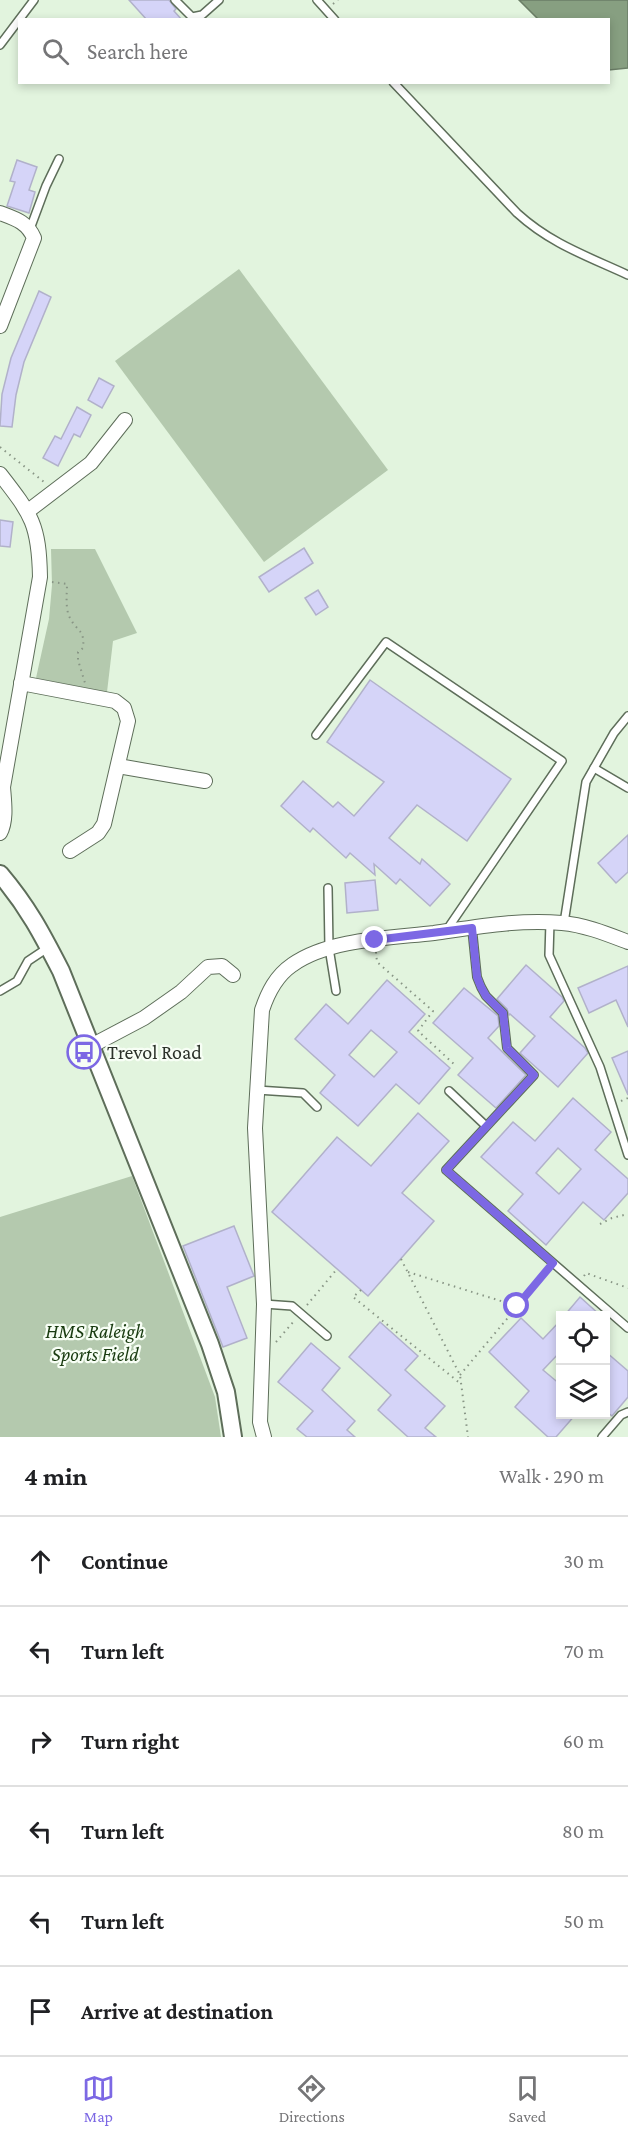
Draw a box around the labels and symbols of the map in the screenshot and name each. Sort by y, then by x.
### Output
route end [361,926,387,952]
bus stop icon: Trevol Road [66,1034,102,1070]
place label: Trevol Road [107,1041,202,1063]
route start [503,1292,529,1318]
park label: HMS Raleigh Sports Field [45,1320,145,1366]

